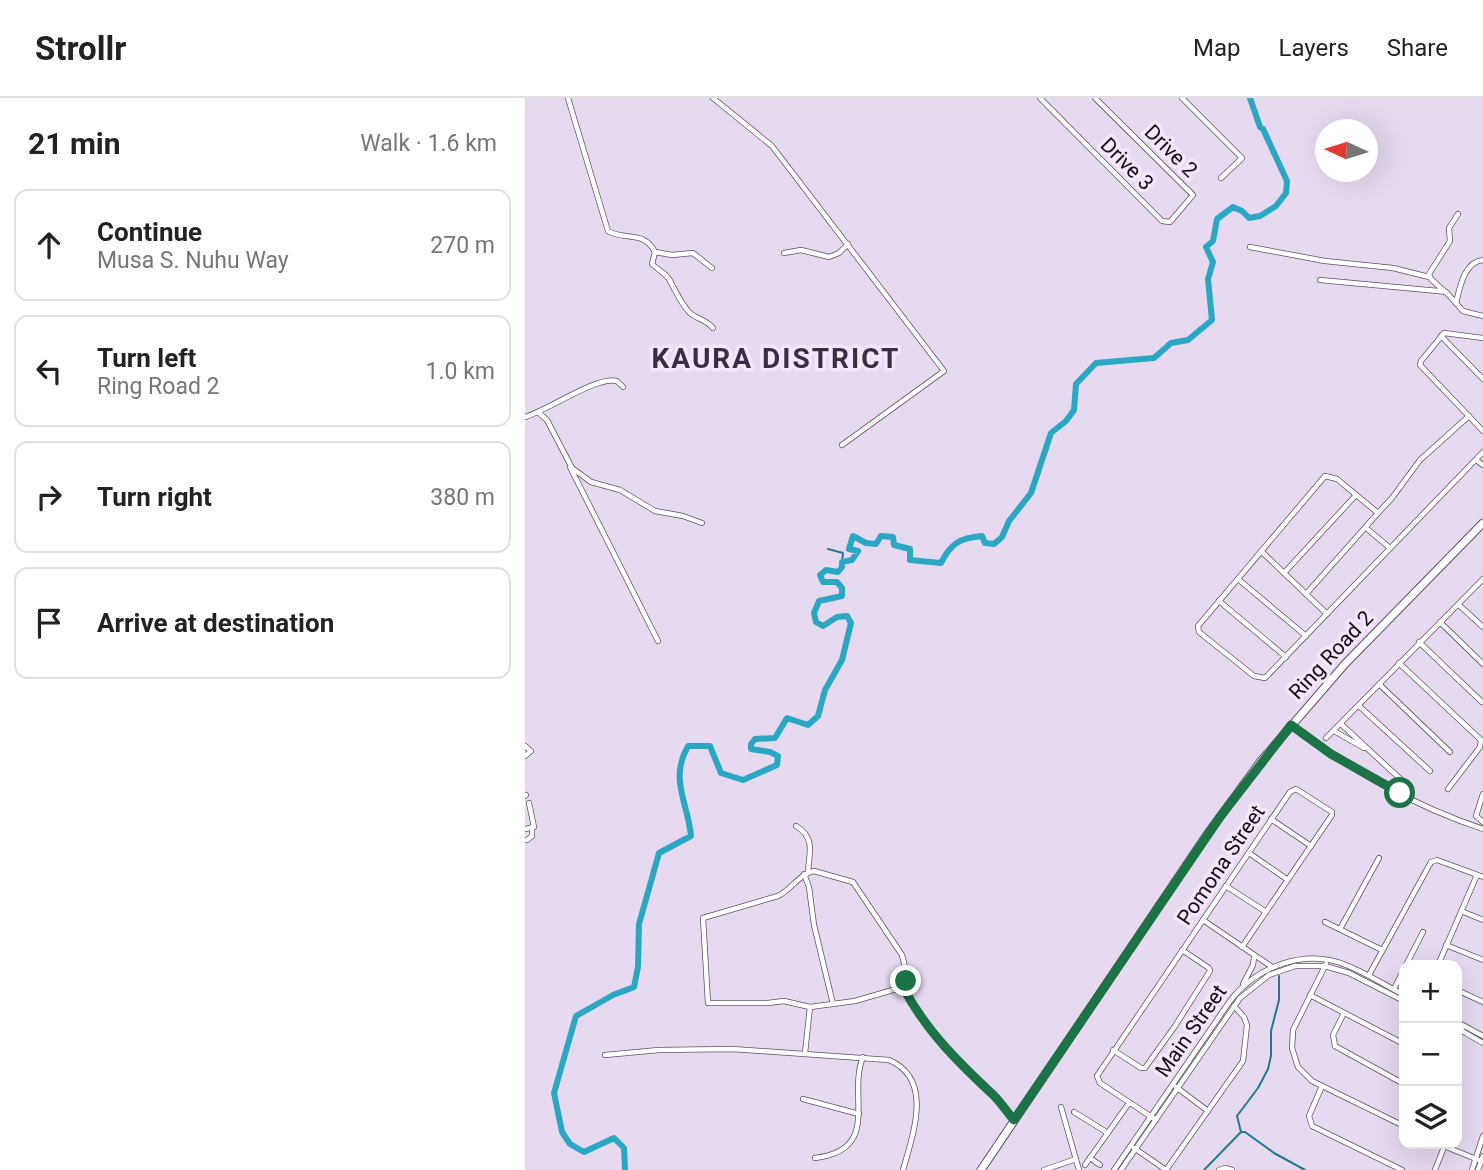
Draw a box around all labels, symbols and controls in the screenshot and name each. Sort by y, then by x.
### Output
text: Strollr [35,29,126,68]
text: Map [1193,34,1241,62]
text: Layers [1279,34,1349,62]
text: Share [1387,34,1448,62]
north arrow [1315,119,1378,182]
street label: Drive 2 [1140,120,1202,182]
text: 21 min [28,126,121,161]
text: Walk · 1.6 km [360,130,497,157]
street label: Drive 3 [1096,133,1158,195]
text: Continue [97,217,202,247]
icon: ahead [30,226,68,264]
text: 270 m [430,232,495,259]
text: Musa S. Nuhu Way [97,247,289,274]
district label: KAURA DISTRICT [652,342,900,375]
text: Turn left [97,343,196,373]
icon: left [30,352,68,390]
text: 1.0 km [426,358,495,385]
text: Ring Road 2 [97,373,220,400]
icon: right [30,478,68,516]
text: Turn right [97,482,212,512]
text: 380 m [430,484,495,511]
icon: arrive [30,604,68,642]
street label: Ring Road 2 [1284,606,1378,704]
text: Arrive at destination [97,608,334,638]
route start [1384,777,1415,808]
street label: Pomona Street [1172,801,1270,929]
map controls [1399,960,1462,1149]
button: + [1399,960,1462,1023]
route end [890,965,921,996]
street label: Main Street [1150,980,1232,1082]
button: − [1399,1023,1462,1086]
button: layers [1399,1086,1462,1149]

